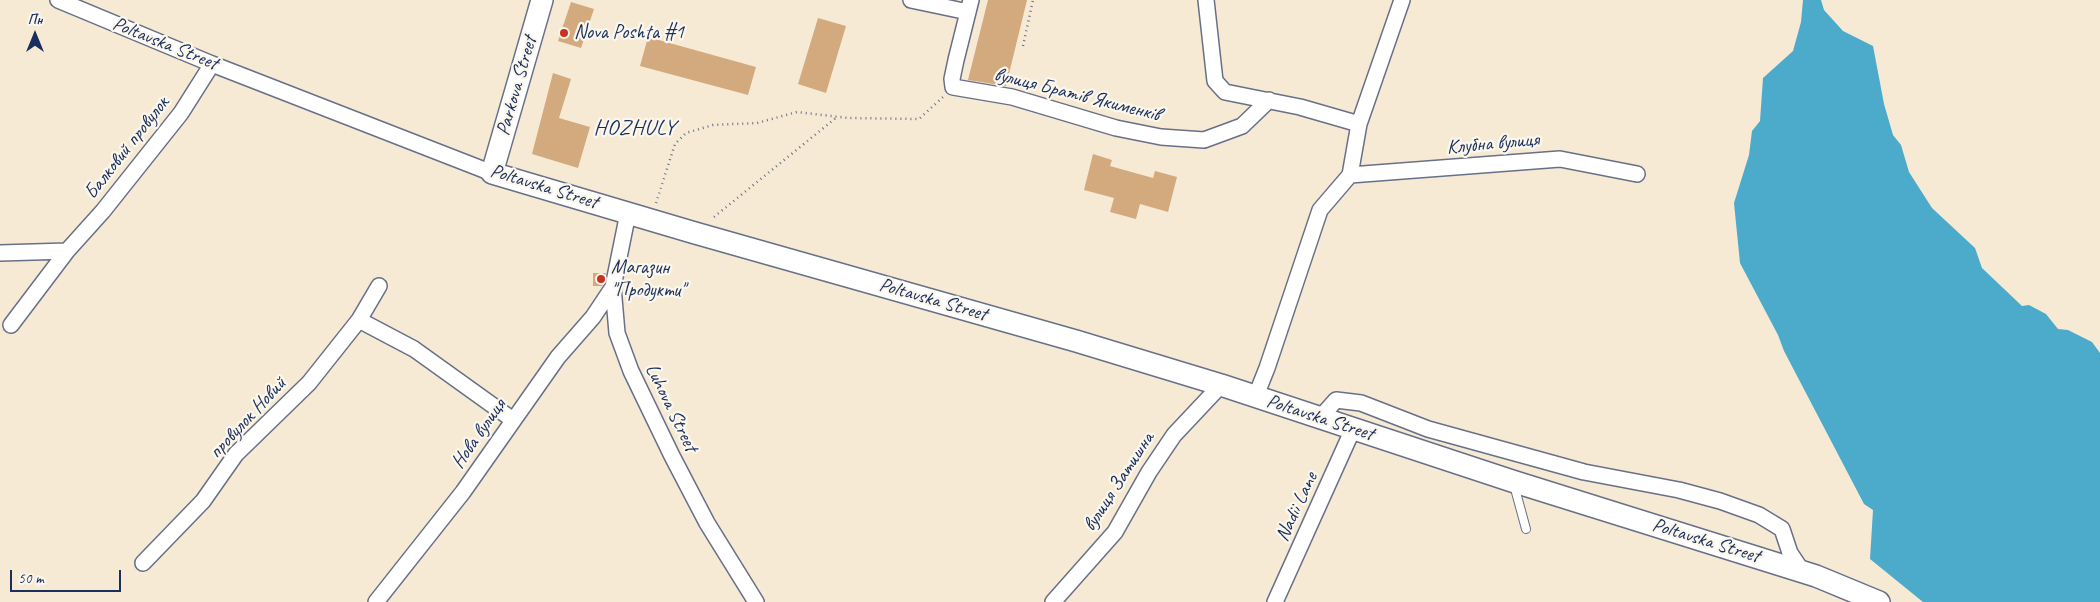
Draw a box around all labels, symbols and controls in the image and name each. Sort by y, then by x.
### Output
north arrow [10,10,60,60]
text: Пн [28,11,42,28]
street label: Poltavska Street [109,12,221,76]
place label: Nova Poshta #1 [574,21,684,45]
marker: Nova Poshta #1 [558,27,570,39]
street label: Parkova Street [491,34,543,138]
street label: вулиця Братів Якименків [992,63,1162,127]
street label: Балковий провулок [79,92,175,204]
district label: HOZHULY [592,115,678,141]
street label: Клубна вулиця [1446,128,1540,160]
street label: Poltavska Street [487,159,601,215]
place label: Магазин "Продукти" [611,256,685,303]
marker: Магазин "Продукти" [595,273,607,285]
street label: Poltavska Street [876,273,990,327]
street label: Luhova Street [639,360,703,456]
street label: провулок Новий [204,372,292,464]
street label: Poltavska Street [1263,389,1377,447]
street label: Нова вулиця [446,395,512,473]
street label: вулиця Затишна [1078,428,1160,536]
street label: Nadii Lane [1271,469,1323,545]
street label: Poltavska Street [1649,513,1763,569]
scale bar [12,560,124,592]
text: 50 m [18,569,44,588]

